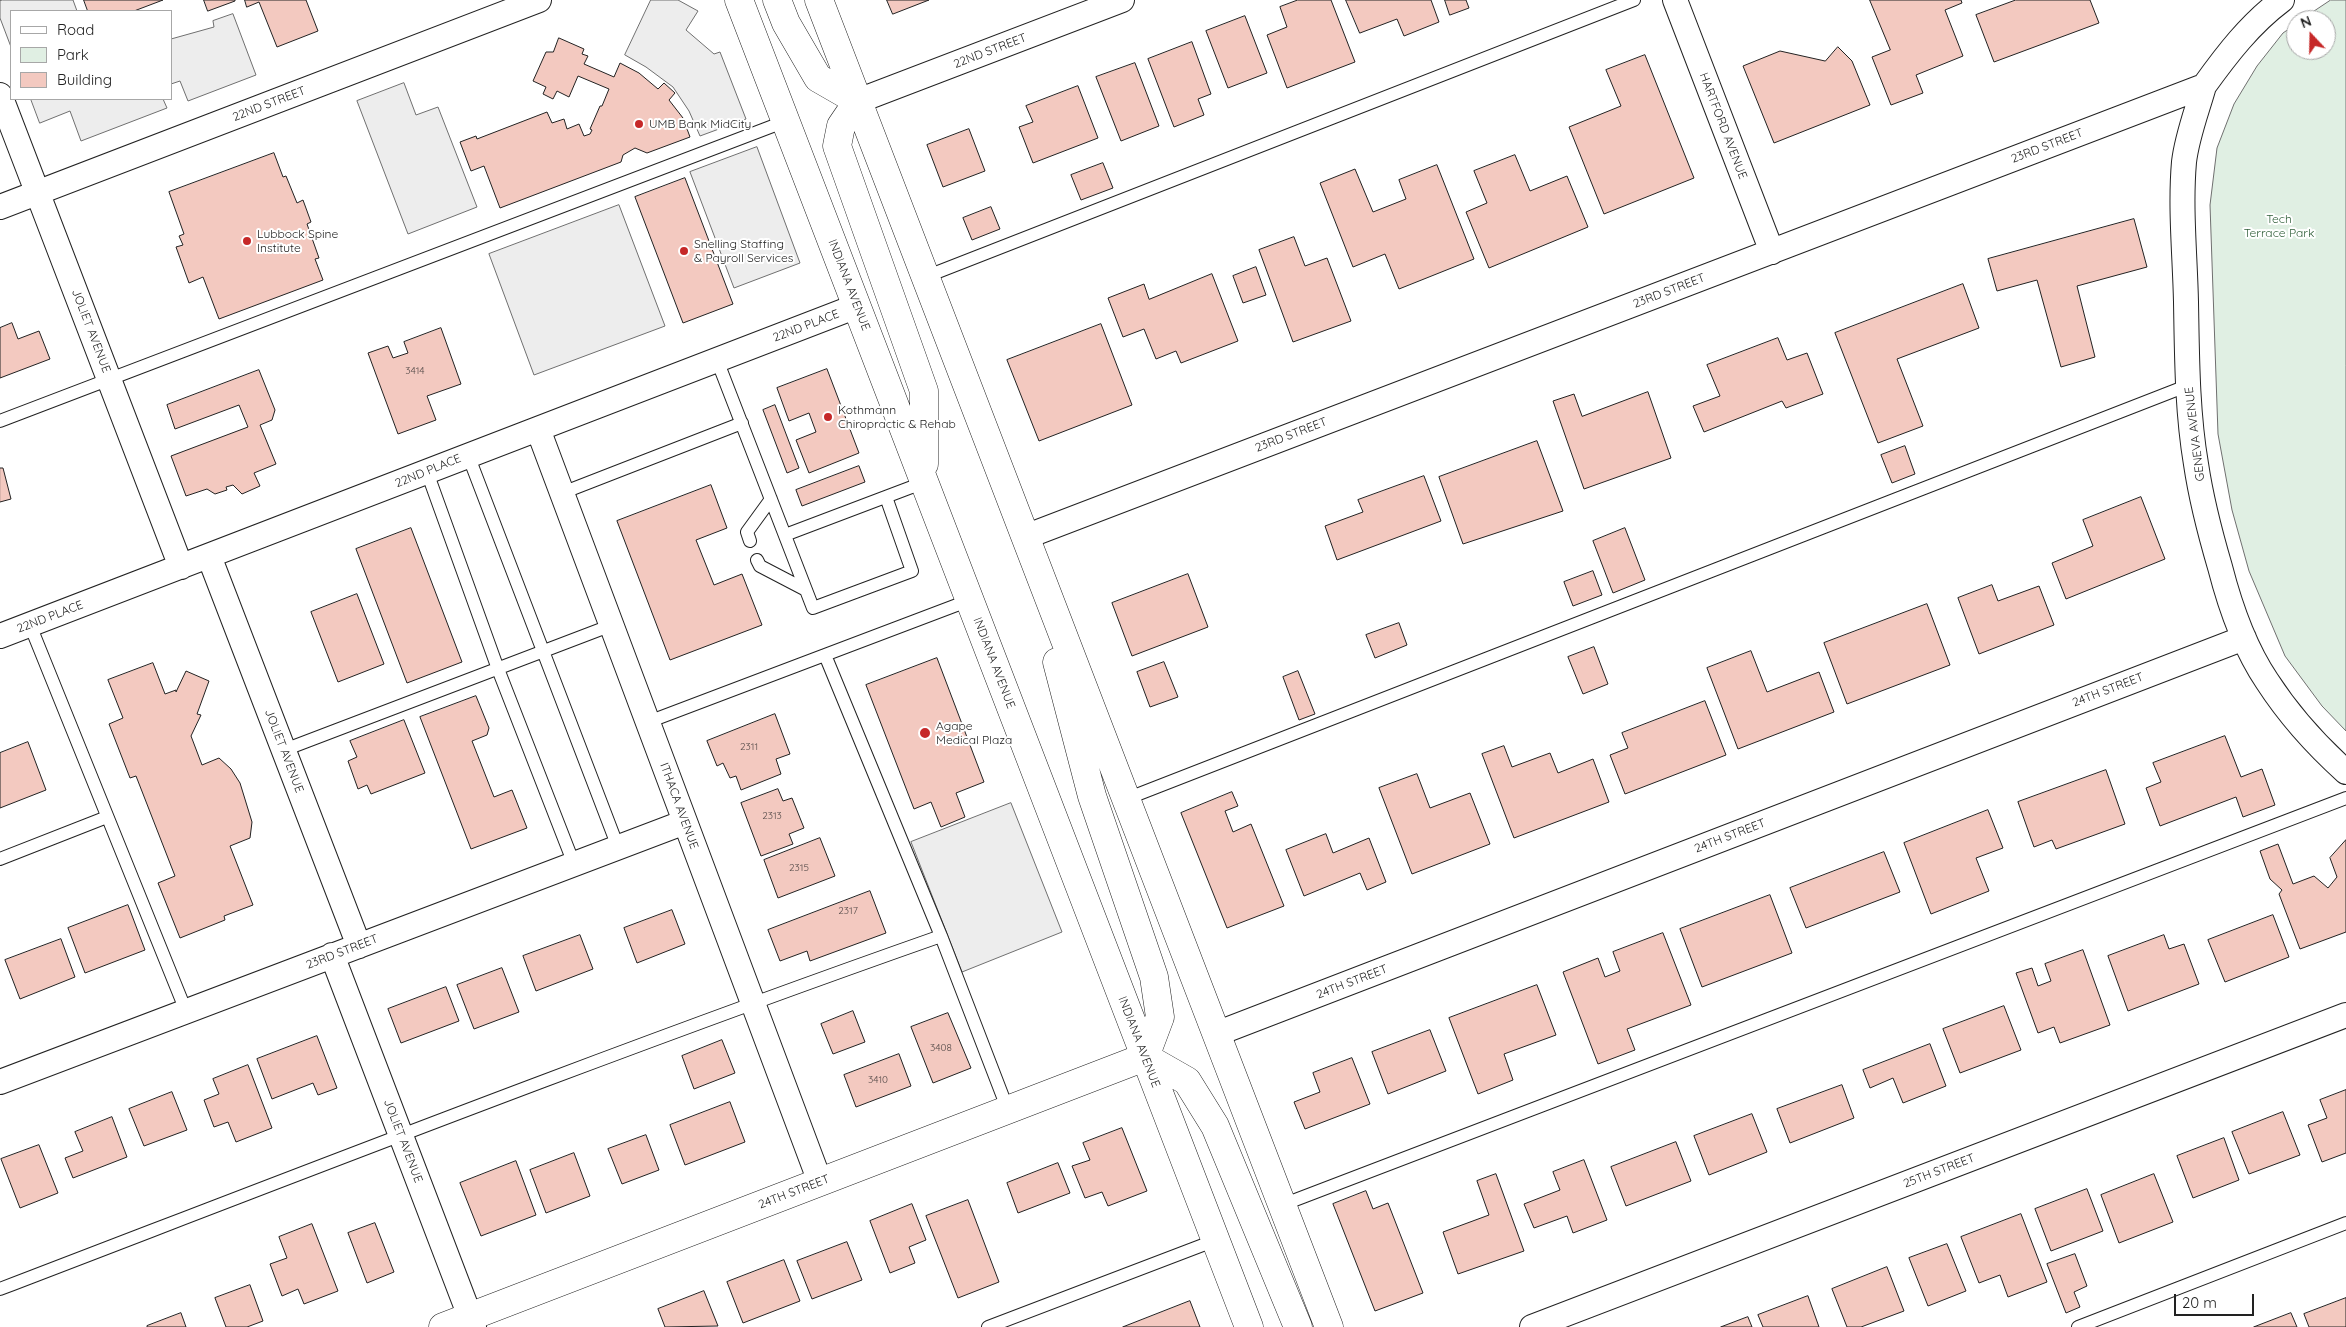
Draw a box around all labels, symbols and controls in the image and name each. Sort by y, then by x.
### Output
legend [10,10,172,100]
north arrow [2286,10,2336,60]
text: N [2298,12,2314,32]
text: Road [57,20,94,39]
street label: 22ND STREET [952,31,1028,71]
text: Park [57,45,89,64]
text: Building [57,70,112,89]
street label: HARTFORD AVENUE [1696,71,1750,181]
street label: 22ND STREET [231,84,307,124]
place label: UMB Bank MidCity [649,117,751,131]
marker: UMB Bank MidCity [633,118,645,130]
street label: 23RD STREET [2009,126,2085,166]
park label: Tech Terrace Park [2244,212,2314,240]
place label: Lubbock Spine Institute [257,227,338,255]
marker: Lubbock Spine Institute [241,235,253,247]
place label: Snelling Staffing & Payroll Services [694,237,793,265]
street label: INDIANA AVENUE [825,237,873,333]
marker: Snelling Staffing & Payroll Services [678,245,690,257]
street label: 23RD STREET [1631,271,1707,311]
street label: JOLIET AVENUE [68,287,114,375]
street label: 22ND PLACE [771,307,841,345]
house number: 3414 [405,365,425,377]
street label: GENEVA AVENUE [2182,386,2208,482]
place label: Kothmann Chiropractic & Rehab [838,403,956,431]
marker: Kothmann Chiropractic & Rehab [822,411,834,423]
street label: 23RD STREET [1253,415,1329,455]
street label: 22ND PLACE [393,451,463,491]
street label: 22ND PLACE [15,598,85,636]
street label: INDIANA AVENUE [970,615,1018,711]
street label: 24TH STREET [2070,670,2146,710]
street label: JOLIET AVENUE [261,707,307,795]
place label: Agape Medical Plaza [936,719,1012,747]
marker: Agape Medical Plaza [918,726,932,740]
house number: 2311 [740,741,758,753]
street label: ITHACA AVENUE [657,761,701,851]
house number: 2313 [762,810,782,822]
street label: 24TH STREET [1692,816,1768,856]
house number: 2315 [789,862,809,874]
house number: 2317 [838,905,858,917]
street label: 23RD STREET [304,932,380,972]
street label: 24TH STREET [1314,962,1390,1002]
street label: INDIANA AVENUE [1115,994,1163,1090]
house number: 3408 [930,1042,952,1054]
house number: 3410 [868,1074,888,1086]
street label: JOLIET AVENUE [380,1097,426,1185]
street label: 25TH STREET [1901,1151,1977,1191]
street label: 24TH STREET [756,1172,832,1212]
scale bar [2176,1284,2256,1316]
text: 20 m [2182,1293,2217,1312]

